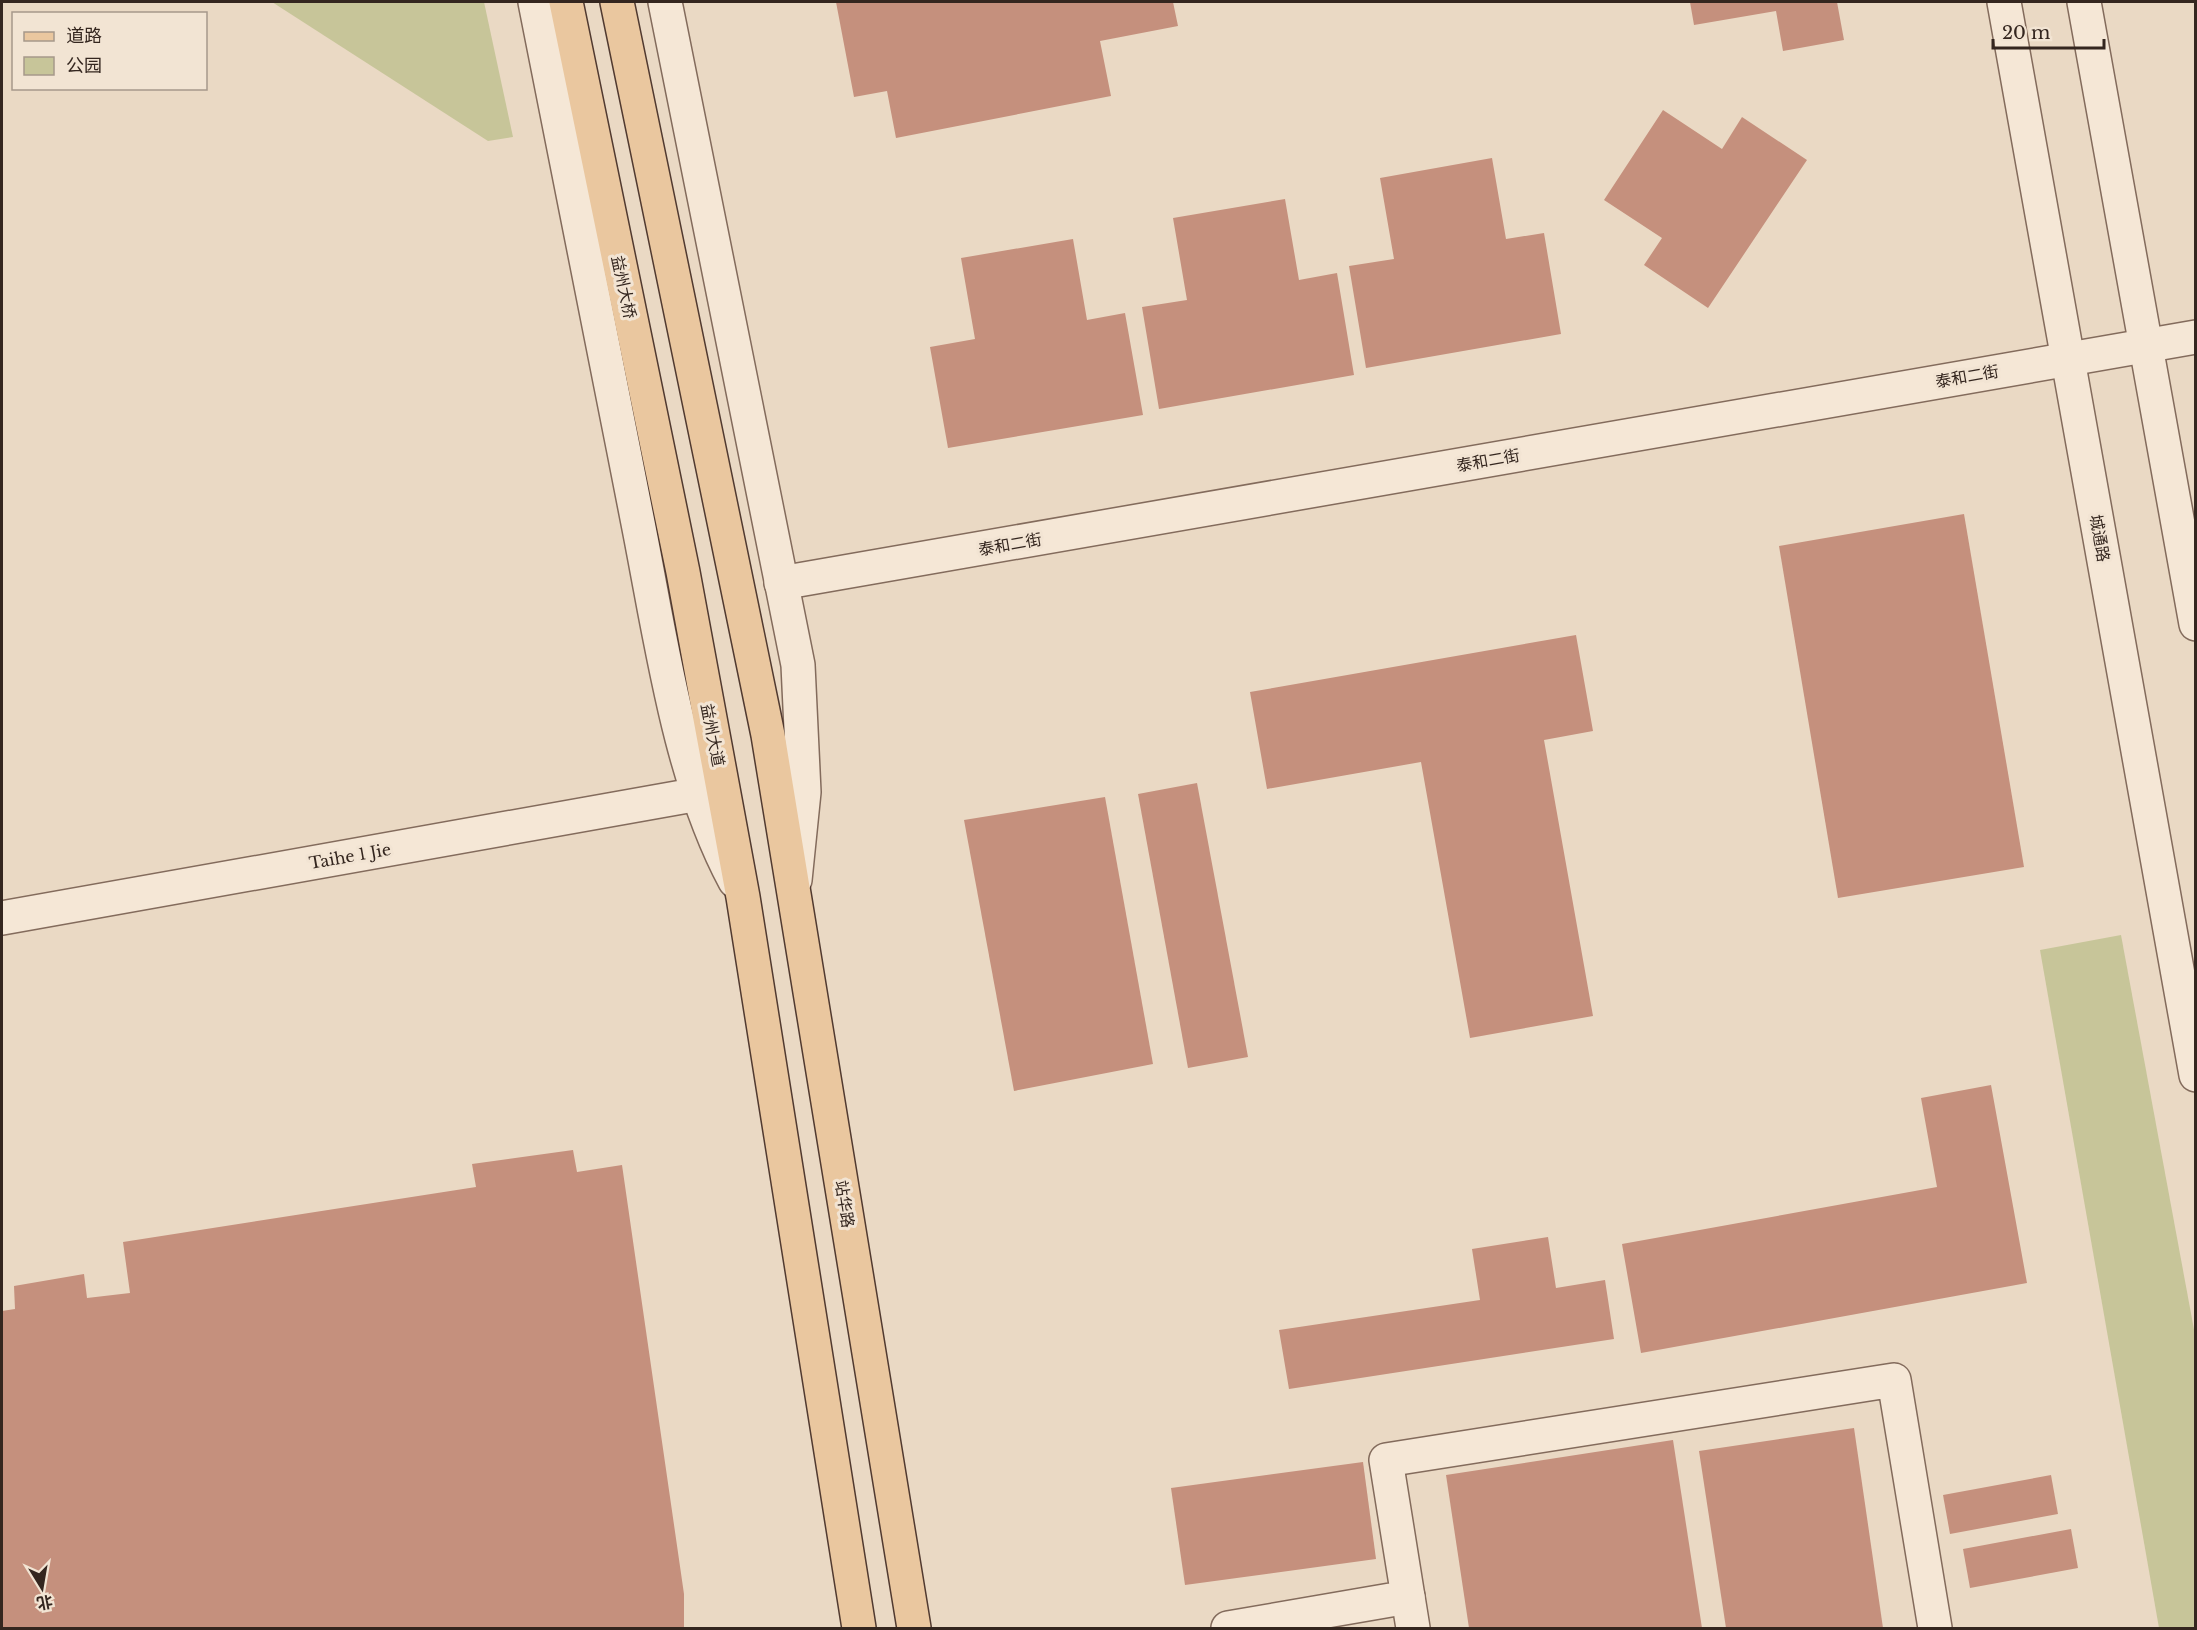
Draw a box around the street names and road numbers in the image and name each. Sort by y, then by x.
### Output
street label: 益州大桥 [608,254,640,320]
street label: 泰和二街 [1934,361,2000,391]
street label: 泰和二街 [1455,445,1521,475]
street label: 城通路 [2086,513,2114,563]
street label: 泰和二街 [977,529,1043,559]
street label: 益州大道 [697,702,729,768]
street label: Taihe 1 Jie [308,839,392,873]
street label: 站华路 [831,1179,859,1229]

